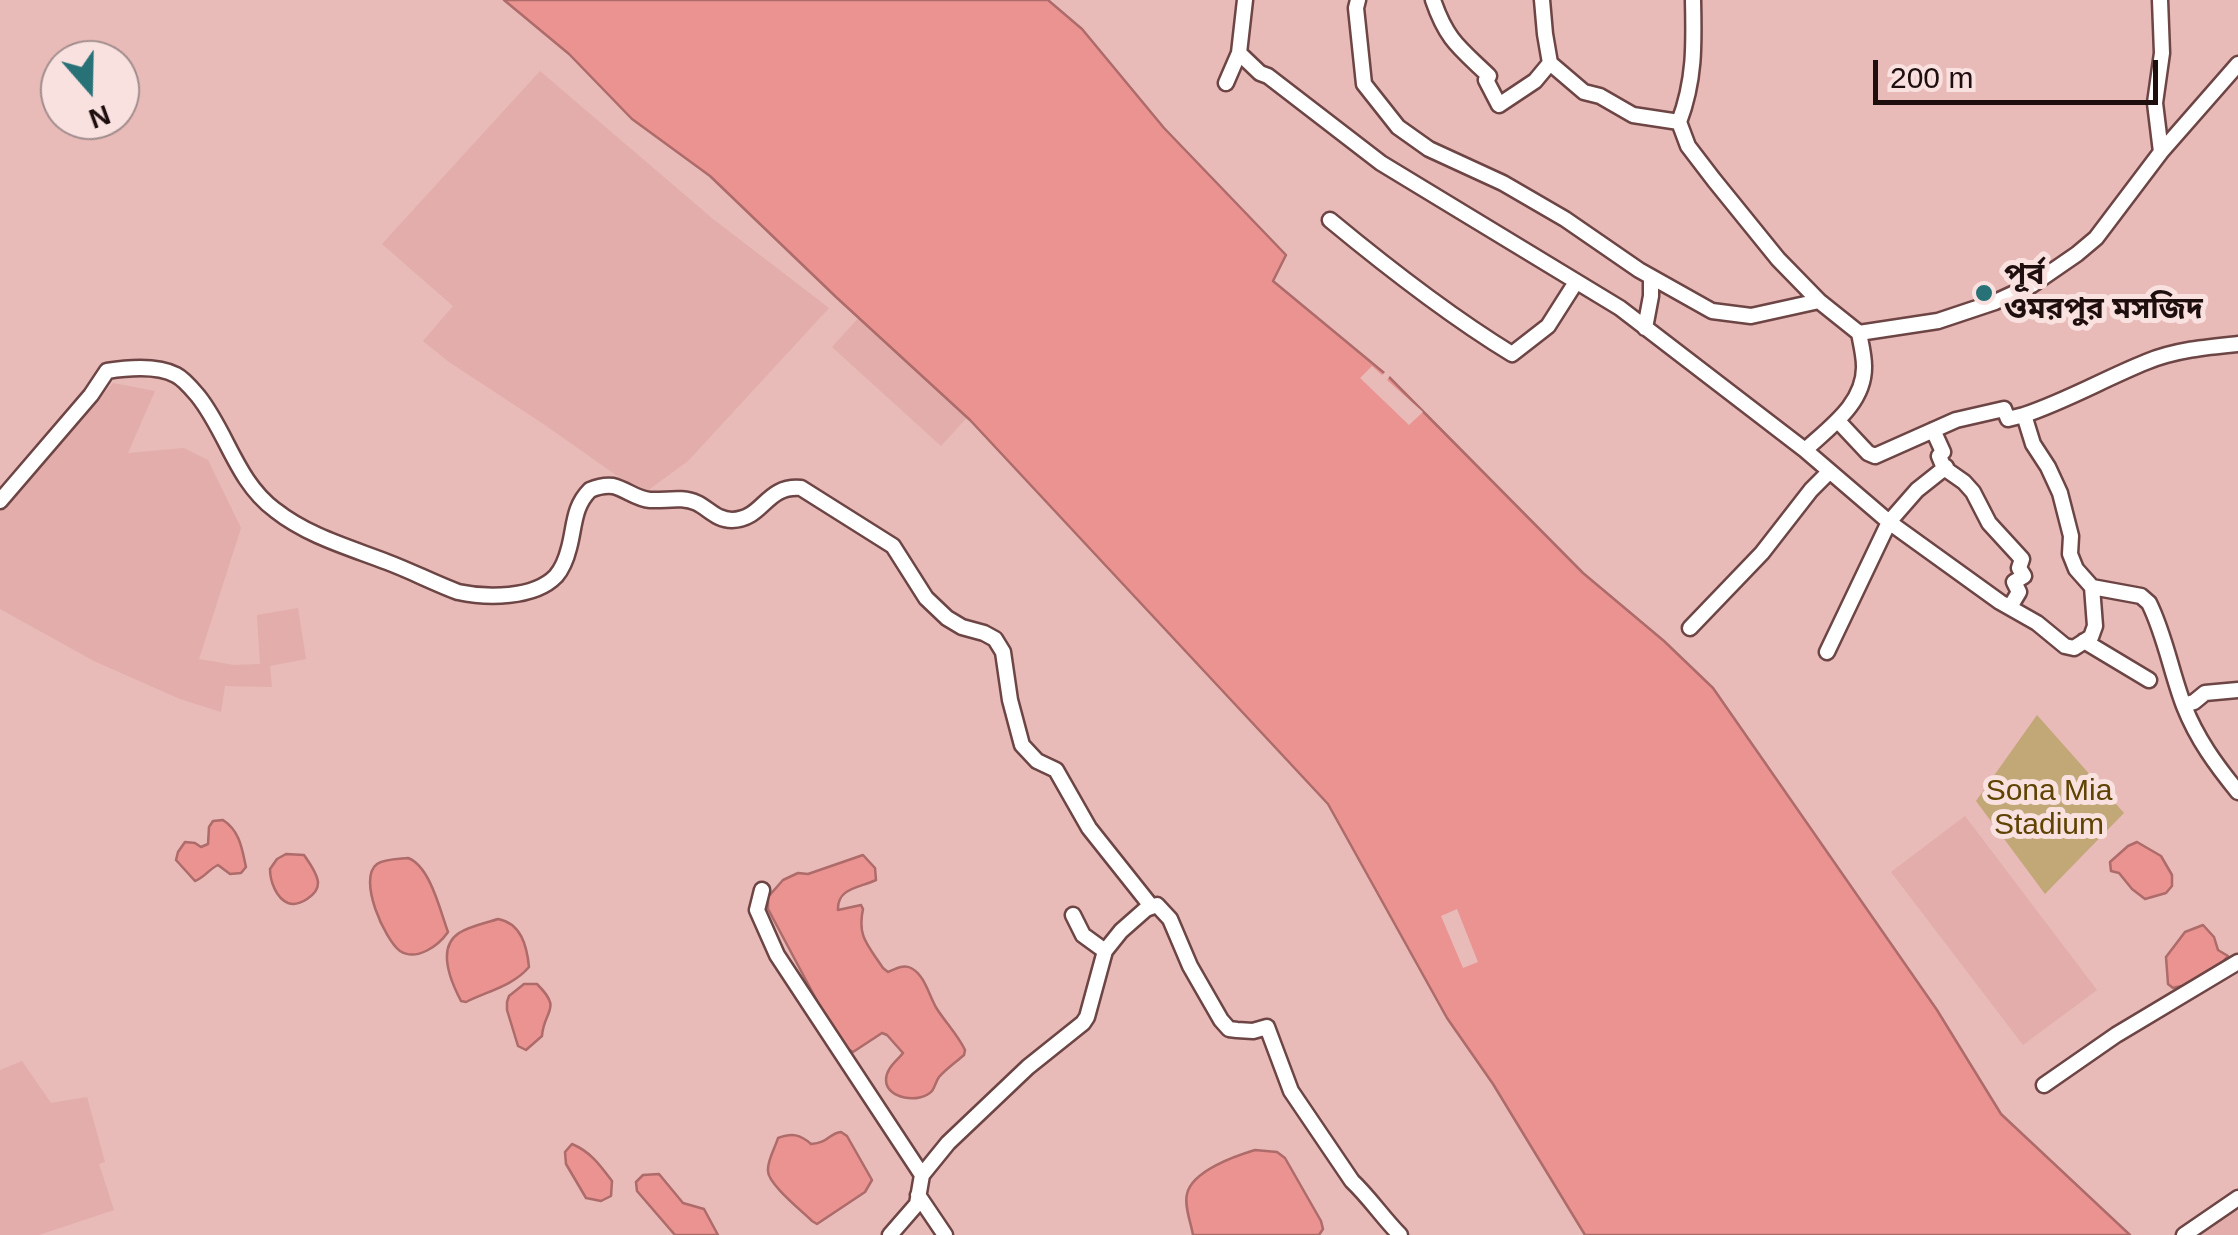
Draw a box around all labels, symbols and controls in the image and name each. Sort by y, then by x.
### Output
north arrow [40,40,140,140]
scale bar [1878,40,2163,102]
text: 200 m [1890,61,1973,94]
text: N [85,99,115,135]
place label: পূর্ব ওমরপুর মসজিদ [2004,258,2203,328]
marker: পূর্ব ওমরপুর মসজিদ [1973,282,1995,304]
park label: Sona Mia Stadium [1986,774,2112,844]

